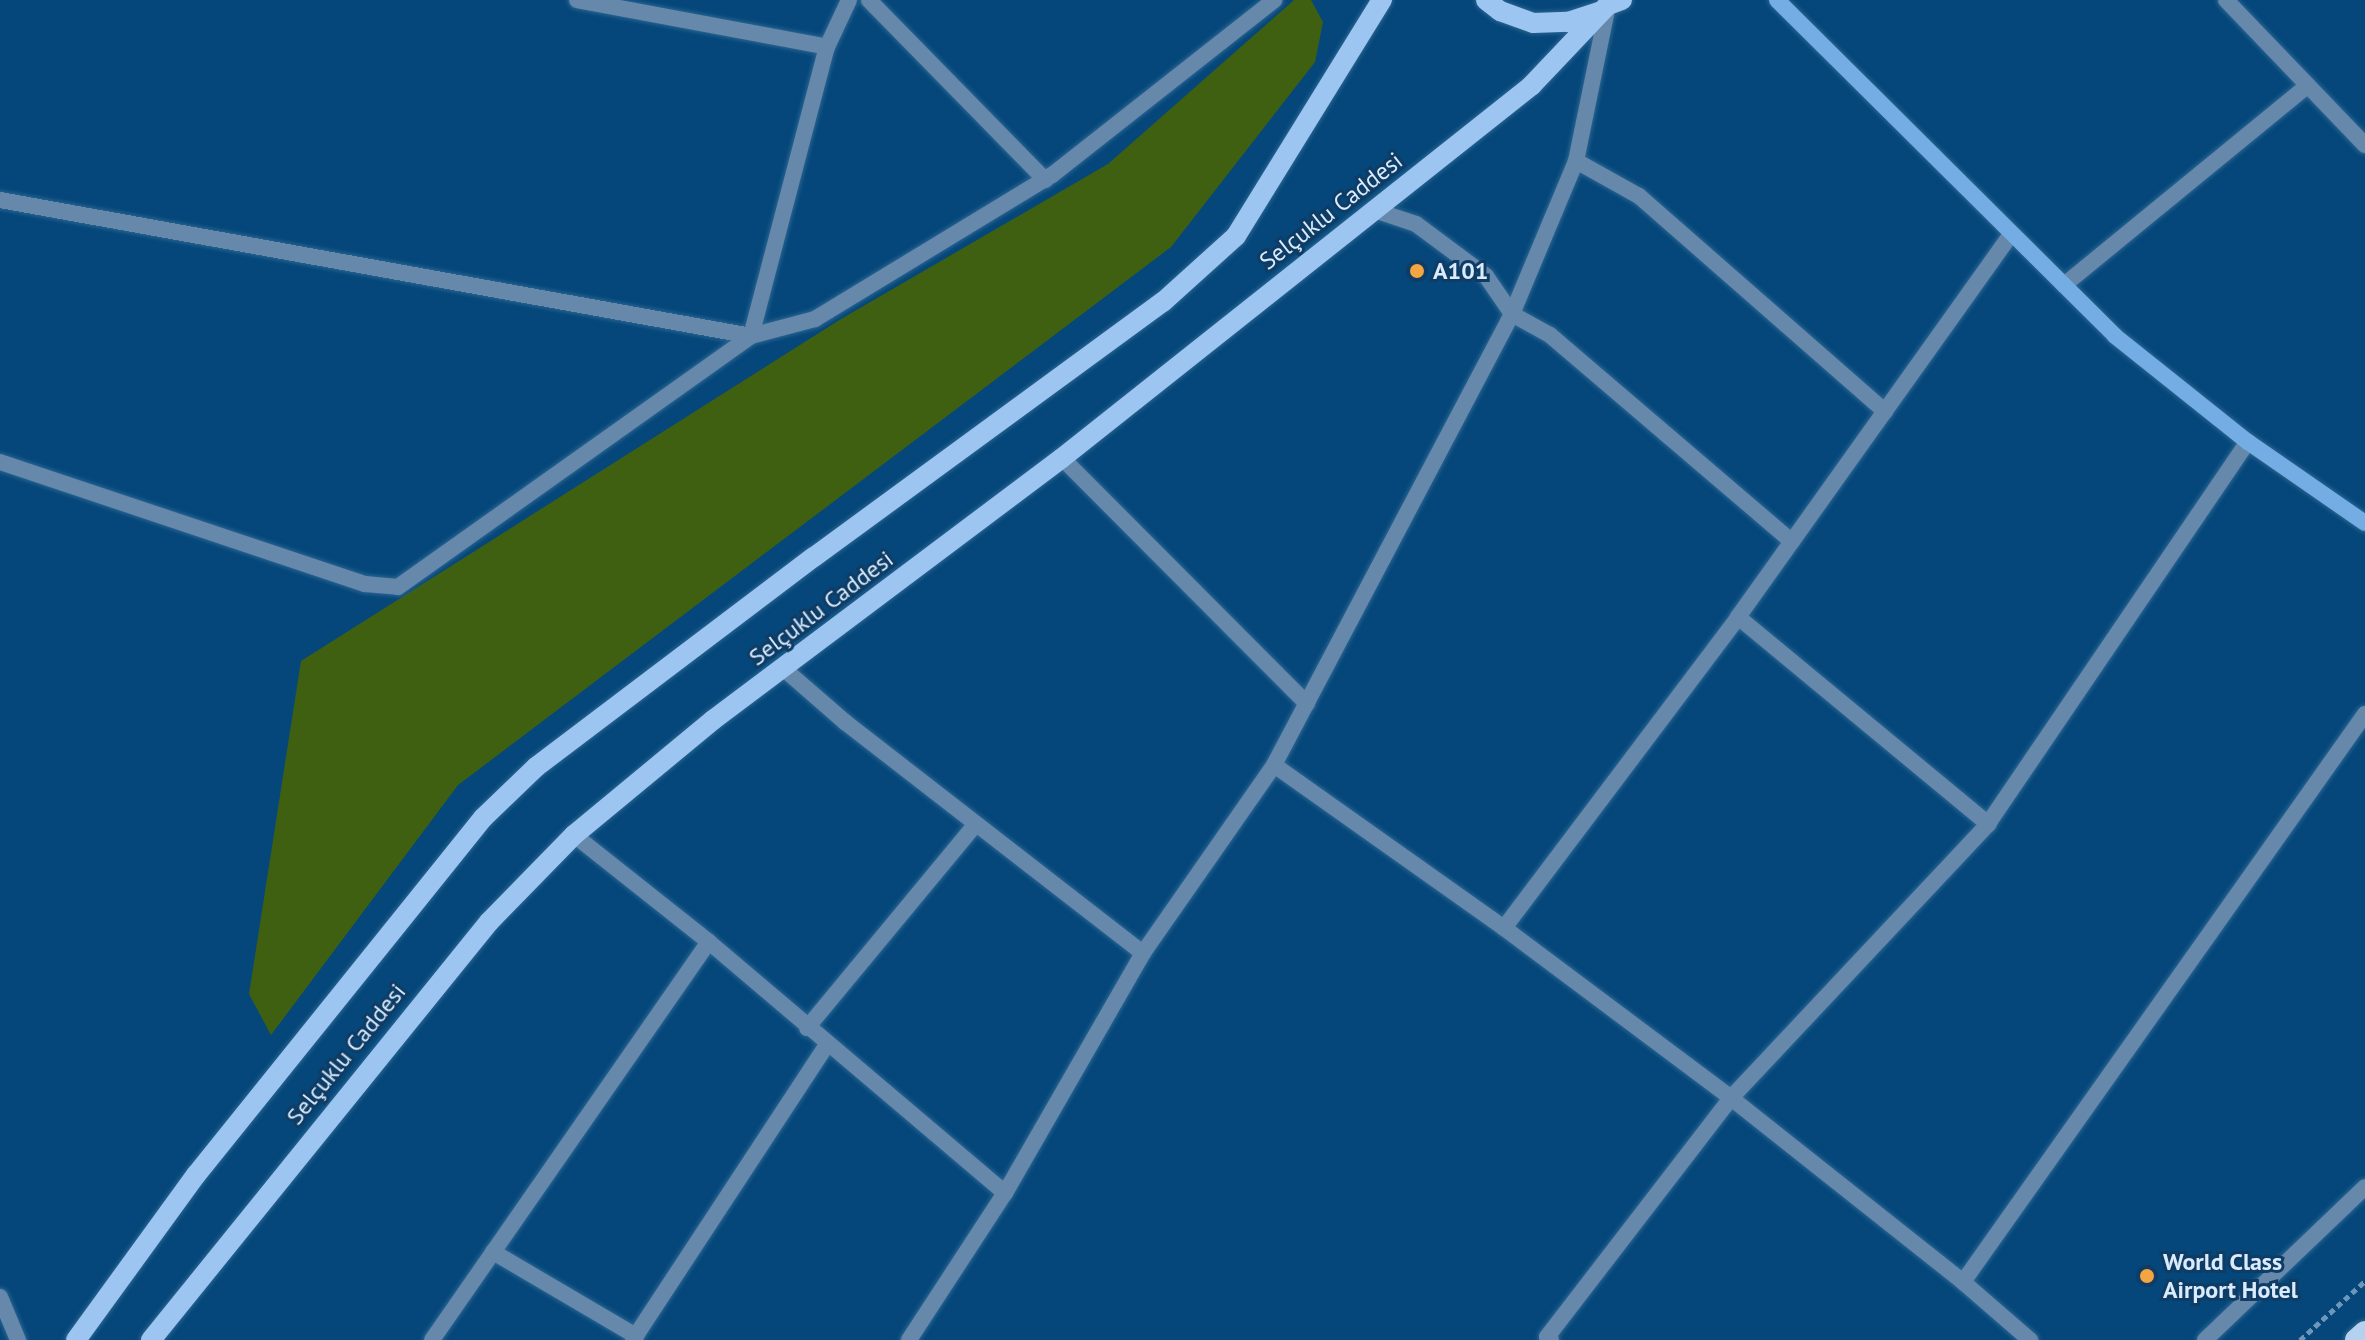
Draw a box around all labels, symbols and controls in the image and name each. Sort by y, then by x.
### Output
street label: Selçuklu Caddesi [1254,146,1408,276]
place label: A101 [1433,257,1488,285]
marker: A101 [1408,262,1426,280]
street label: Selçuklu Caddesi [743,544,899,672]
street label: Selçuklu Caddesi [280,978,412,1130]
place label: World Class Airport Hotel [2163,1248,2298,1304]
marker: World Class Airport Hotel [2138,1267,2156,1285]

